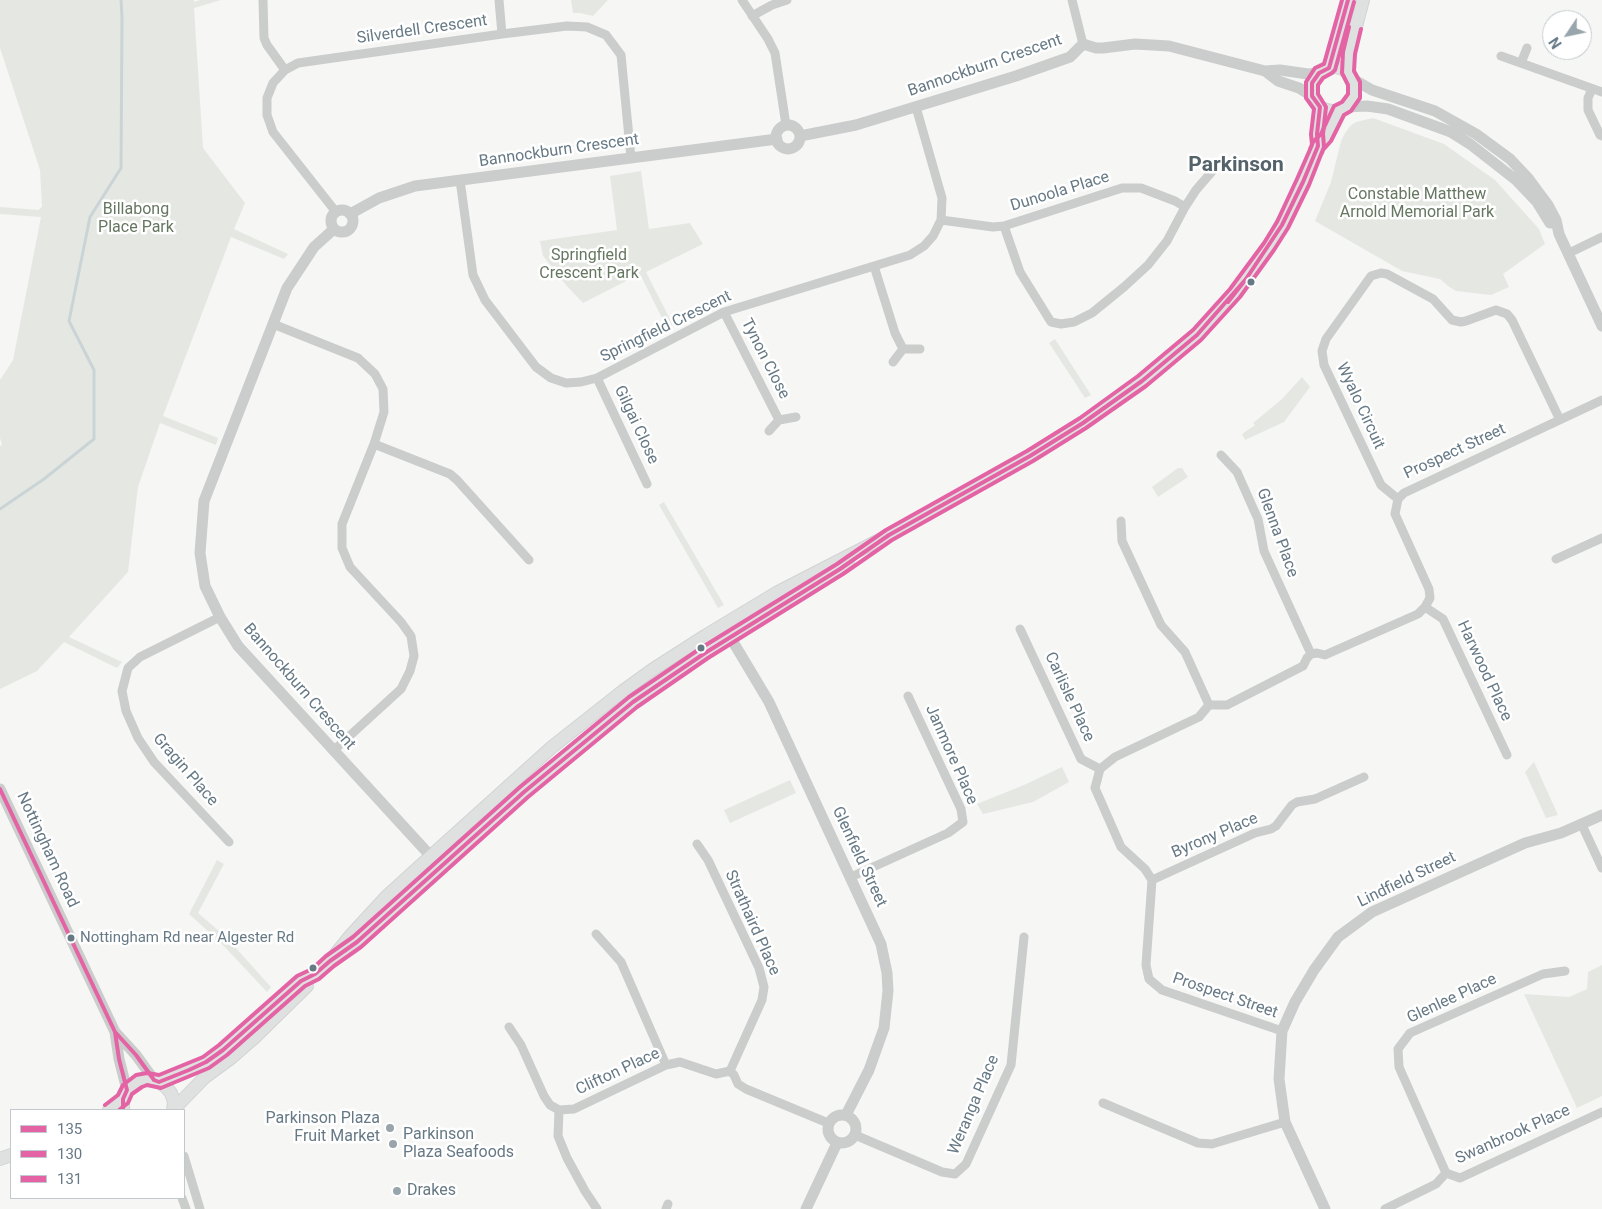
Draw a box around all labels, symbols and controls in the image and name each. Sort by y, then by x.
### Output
north arrow [1542,10,1592,60]
street label: Silverdell Crescent [356,11,488,49]
street label: Bannockburn Crescent [906,31,1064,101]
text: N [1546,34,1565,51]
street label: Bannockburn Crescent [478,130,640,172]
district label: Parkinson [1188,153,1284,179]
street label: Dunoola Place [1008,168,1112,216]
park label: Constable Matthew Arnold Memorial Park [1340,185,1494,223]
park label: Billabong Place Park [98,200,174,238]
park label: Springfield Crescent Park [539,246,639,284]
unlabelled marker [1246,277,1256,287]
street label: Springfield Crescent [597,287,735,367]
street label: Tynon Close [737,316,793,402]
street label: Wyalo Circuit [1332,360,1388,452]
street label: Gilgai Close [609,383,663,467]
street label: Prospect Street [1401,420,1509,484]
street label: Glenna Place [1252,486,1302,580]
street label: Harwood Place [1452,618,1516,724]
street label: Bannockburn Crescent [239,620,359,754]
unlabelled marker [696,643,706,653]
street label: Carlisle Place [1040,649,1098,745]
street label: Janmore Place [921,702,981,808]
street label: Gragin Place [148,730,222,810]
street label: Nottingham Road [12,789,82,911]
street label: Glenfield Street [827,804,891,910]
street label: Byrony Place [1169,809,1261,863]
street label: Lindfield Street [1355,848,1459,912]
street label: Strathaird Place [720,867,784,979]
place label: Nottingham Rd near Algester Rd [80,929,294,947]
marker: Nottingham Rd near Algester Rd [66,933,76,943]
unlabelled marker [308,963,318,973]
street label: Prospect Street [1170,969,1280,1023]
street label: Glenlee Place [1404,970,1500,1028]
street label: Clifton Place [573,1044,663,1100]
street label: Weranga Place [944,1052,1004,1158]
street label: Swanbrook Place [1453,1101,1573,1169]
legend [10,1109,185,1199]
place label: Parkinson Plaza Fruit Market [266,1109,380,1147]
text: 135 [57,1120,82,1138]
marker: Parkinson Plaza Fruit Market [384,1122,396,1134]
place label: Parkinson Plaza Seafoods [403,1125,514,1163]
marker: Parkinson Plaza Seafoods [387,1138,399,1150]
text: 130 [57,1145,82,1163]
text: 131 [57,1170,82,1188]
place label: Drakes [407,1181,456,1201]
marker: Drakes [391,1185,403,1197]

